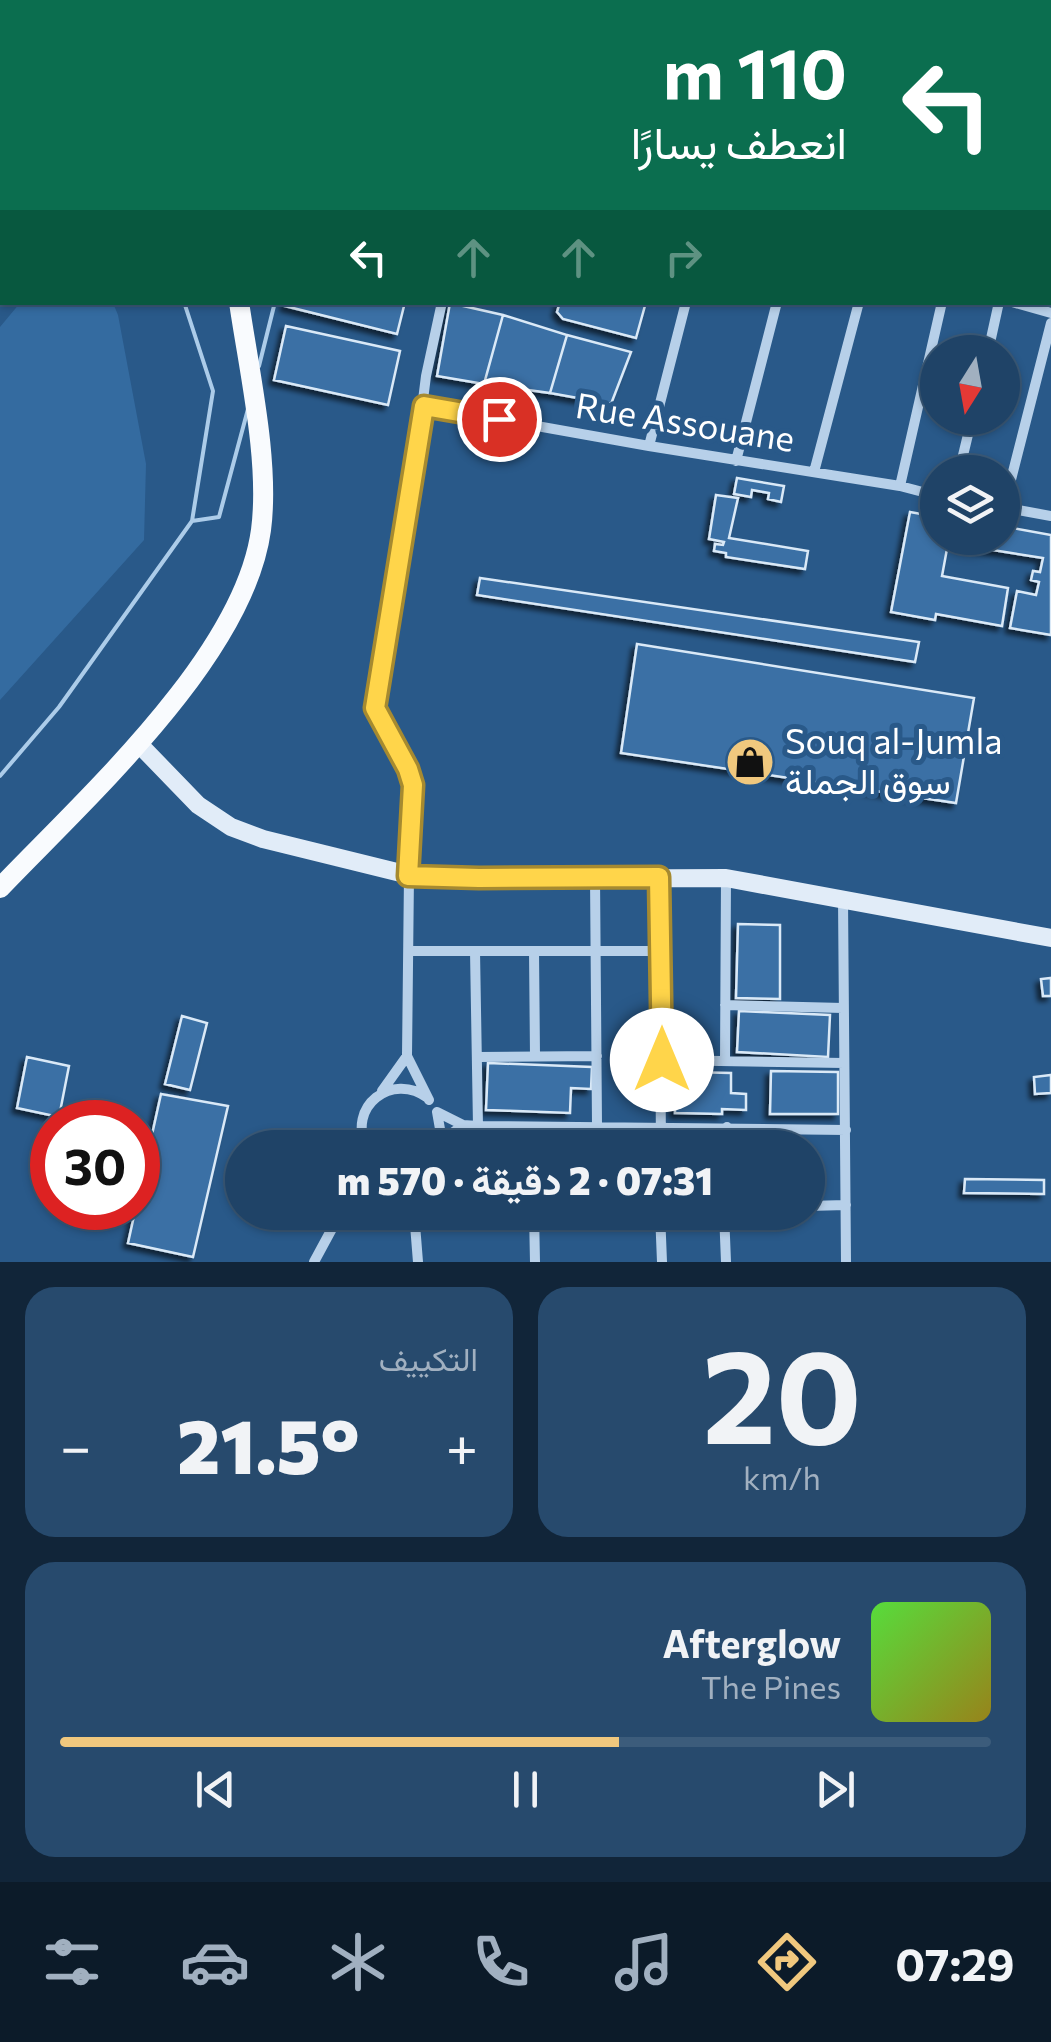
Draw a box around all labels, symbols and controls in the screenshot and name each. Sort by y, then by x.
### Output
text: 110 m [663,28,847,113]
icon: left [882,40,1012,170]
text: انعطف يسارًا [631,113,847,168]
icon: left [341,230,396,285]
icon: ahead [446,230,501,285]
icon: ahead [551,230,606,285]
icon: right [656,230,711,285]
north arrow [920,335,1020,435]
map controls [920,335,1020,555]
pin [457,377,542,462]
street label: Rue Assouane [573,382,798,459]
icon: arrive [472,392,527,447]
button: layers [920,455,1020,555]
place label: Souq al-Jumla سوق الجملة [785,718,1003,804]
shop icon: Souq al-Jumla سوق الجملة [724,736,776,788]
position arrow [610,1008,714,1112]
speed limit sign: 30 [30,1100,160,1230]
text: 07:31 · 2 دقيقة · 570 m [337,1156,713,1203]
text: 20 [702,1312,862,1471]
text: التكييف [379,1338,478,1378]
text: 21.5° [177,1398,360,1489]
text: − [60,1411,91,1478]
text: + [446,1411,478,1478]
text: km/h [743,1457,821,1497]
text: Afterglow [663,1619,841,1666]
text: The Pines [701,1666,841,1706]
icon: previous [188,1762,243,1817]
icon: pause [498,1762,553,1817]
icon: next [808,1762,863,1817]
icon: filters [37,1927,107,1997]
icon: car [180,1927,250,1997]
icon: climate [323,1927,393,1997]
icon: phone [466,1927,536,1997]
icon: music [609,1927,679,1997]
icon: directions [752,1927,822,1997]
text: 07:29 [895,1935,1014,1990]

